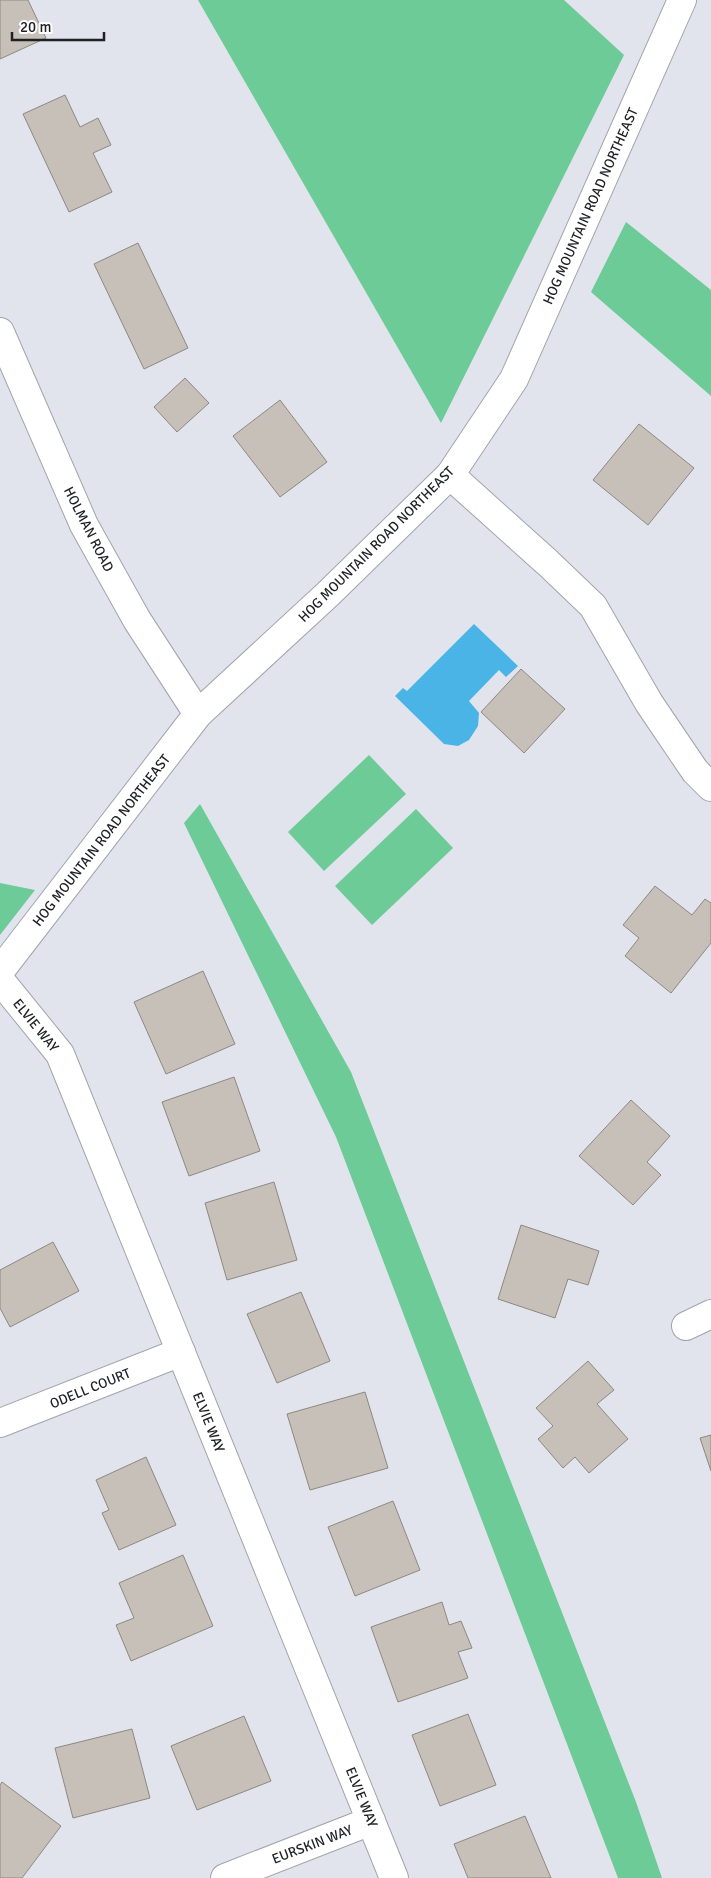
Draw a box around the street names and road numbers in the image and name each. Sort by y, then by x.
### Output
street label: HOG MOUNTAIN ROAD NORTHEAST [539,105,642,307]
street label: HOG MOUNTAIN ROAD NORTHEAST [295,463,458,626]
street label: HOLMAN ROAD [60,484,117,575]
street label: HOG MOUNTAIN ROAD NORTHEAST [29,751,174,930]
street label: ELVIE WAY [9,995,62,1055]
street label: ODELL COURT [47,1364,133,1412]
street label: ELVIE WAY [189,1390,228,1455]
street label: ELVIE WAY [342,1765,381,1830]
street label: EURSKIN WAY [269,1821,355,1868]

